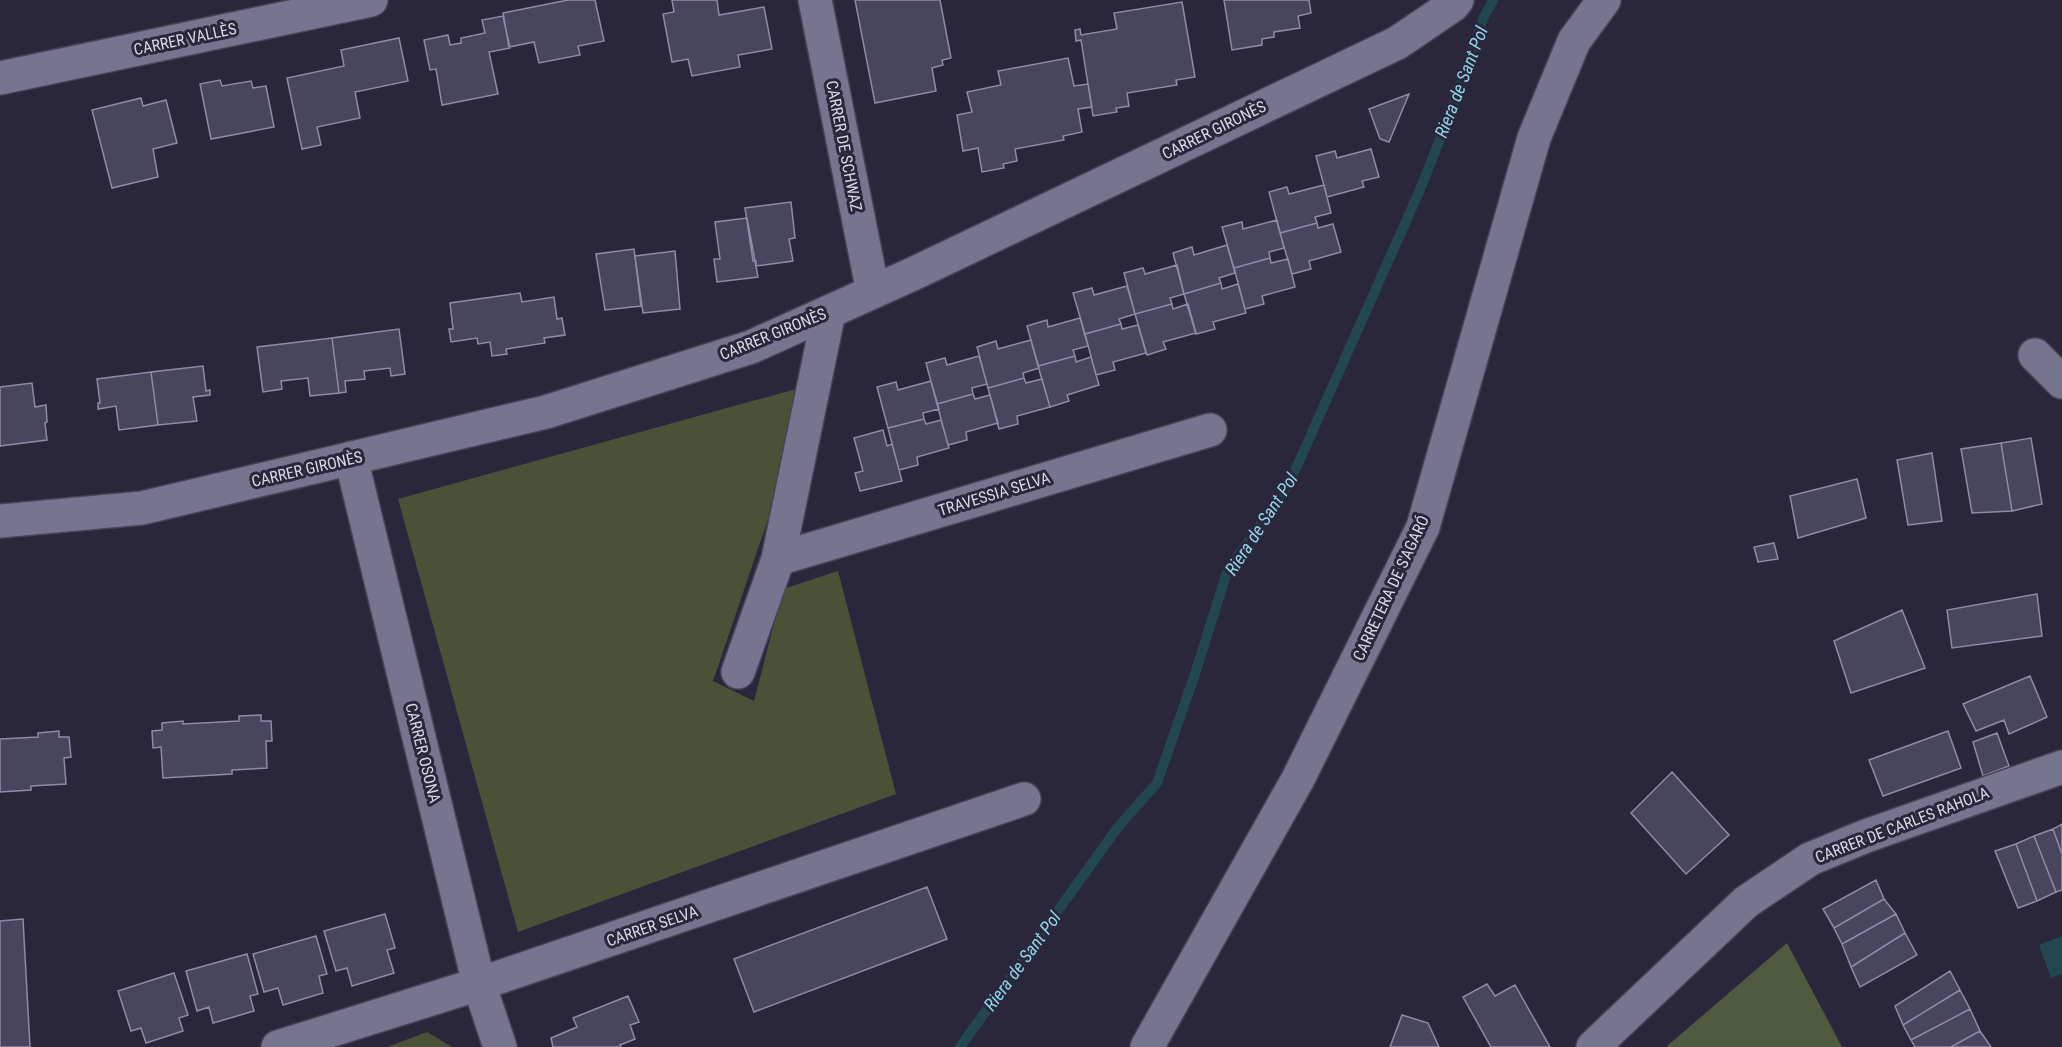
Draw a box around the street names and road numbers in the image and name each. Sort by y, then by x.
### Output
street label: CARRER VALLÈS [132,19,238,59]
street label: CARRER DE SCHWAZ [822,79,866,213]
street label: CARRER GIRONÈS [1159,97,1269,163]
street label: CARRER GIRONÈS [717,304,829,364]
street label: CARRER GIRONÈS [250,447,364,491]
street label: TRAVESSIA SELVA [936,468,1052,520]
street label: CARRETERA DE S'AGARÓ [1348,512,1433,664]
street label: CARRER OSONA [401,701,445,805]
street label: CARRER DE CARLES RAHOLA [1812,783,1992,867]
street label: CARRER SELVA [604,901,700,951]

